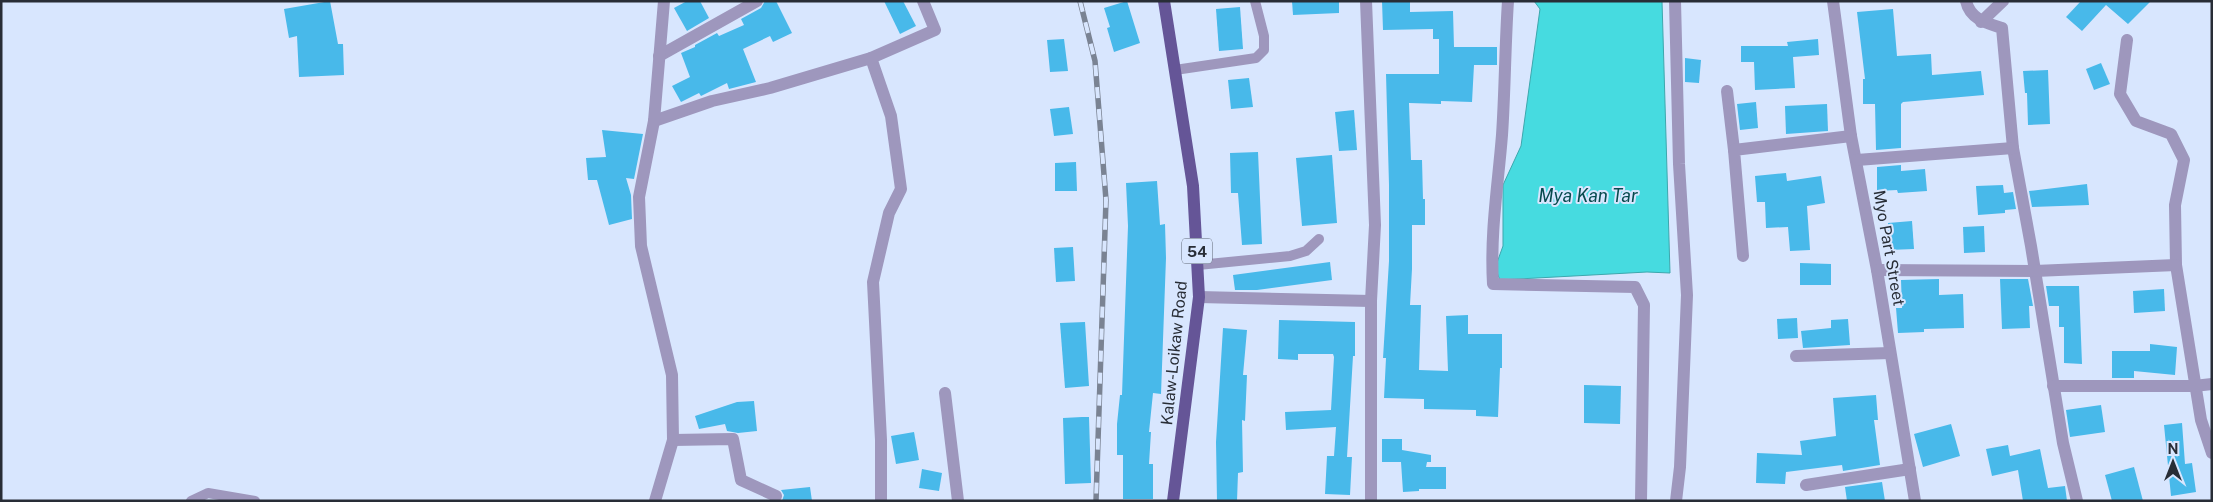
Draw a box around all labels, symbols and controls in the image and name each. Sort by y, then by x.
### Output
water label: Mya Kan Tar [1538,185,1638,206]
street label: Myo Part Street [1869,189,1909,307]
road number: 54 [1182,238,1212,264]
street label: Kalaw-Loikaw Road [1157,280,1191,426]
north arrow [2148,437,2198,487]
text: N [2168,441,2178,457]

